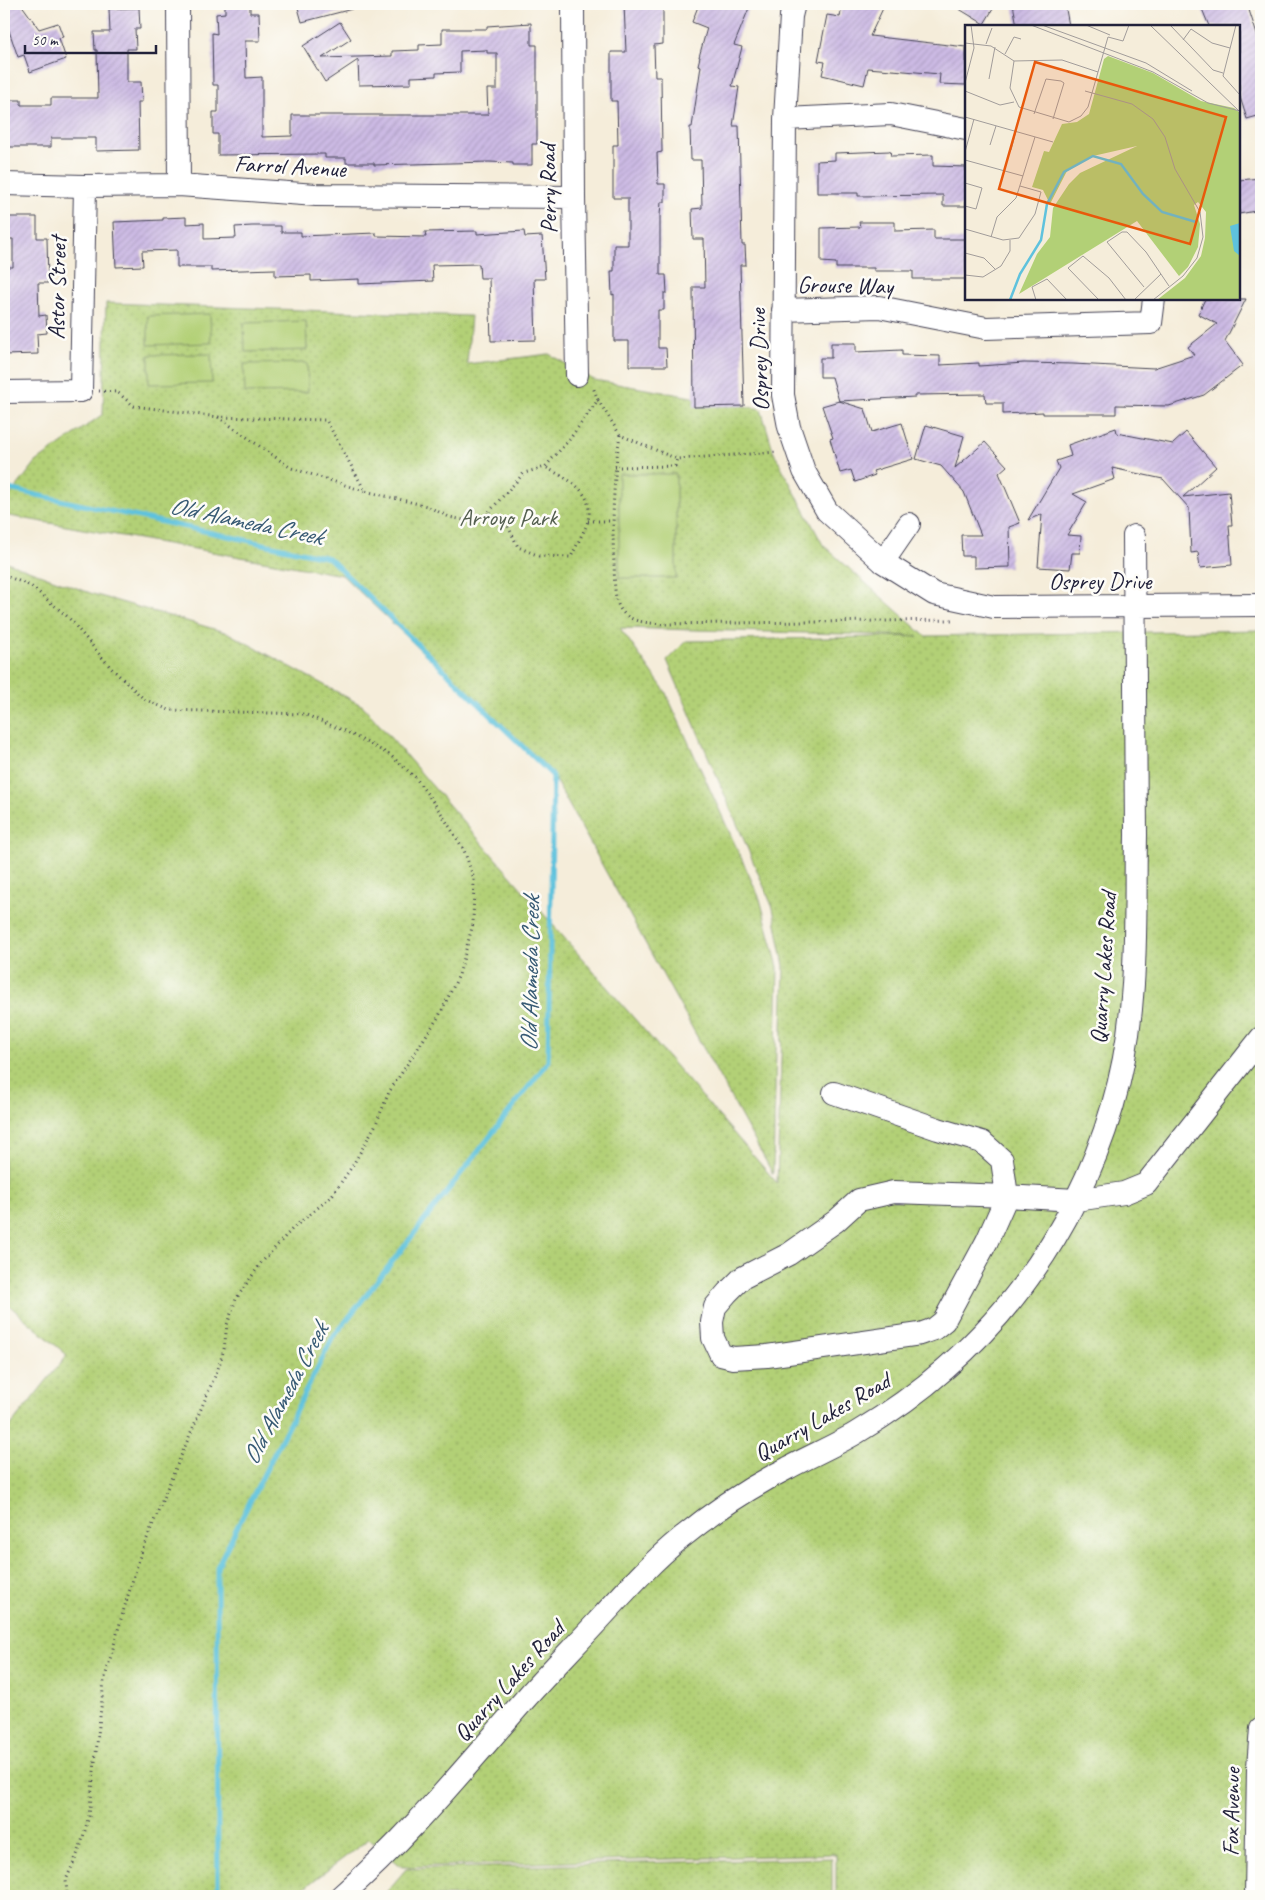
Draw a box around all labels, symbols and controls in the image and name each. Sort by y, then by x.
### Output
scale bar [25,22,156,54]
inset map [965,25,1240,300]
text: 50 m [32,31,59,50]
street label: Perry Road [532,140,564,234]
street label: Farrol Avenue [234,148,349,184]
street label: Astor Street [41,233,73,340]
street label: Grouse Way [797,269,895,301]
street label: Osprey Drive [742,306,776,412]
water label: Old Alameda Creek [167,489,330,554]
park label: Arroyo Park [459,502,559,532]
street label: Osprey Drive [1049,566,1153,596]
street label: Quarry Lakes Road [1083,887,1124,1045]
water label: Old Alameda Creek [513,891,547,1052]
water label: Old Alameda Creek [234,1314,338,1470]
street label: Quarry Lakes Road [749,1364,899,1468]
street label: Quarry Lakes Road [447,1612,574,1748]
street label: Fox Avenue [1215,1765,1247,1856]

